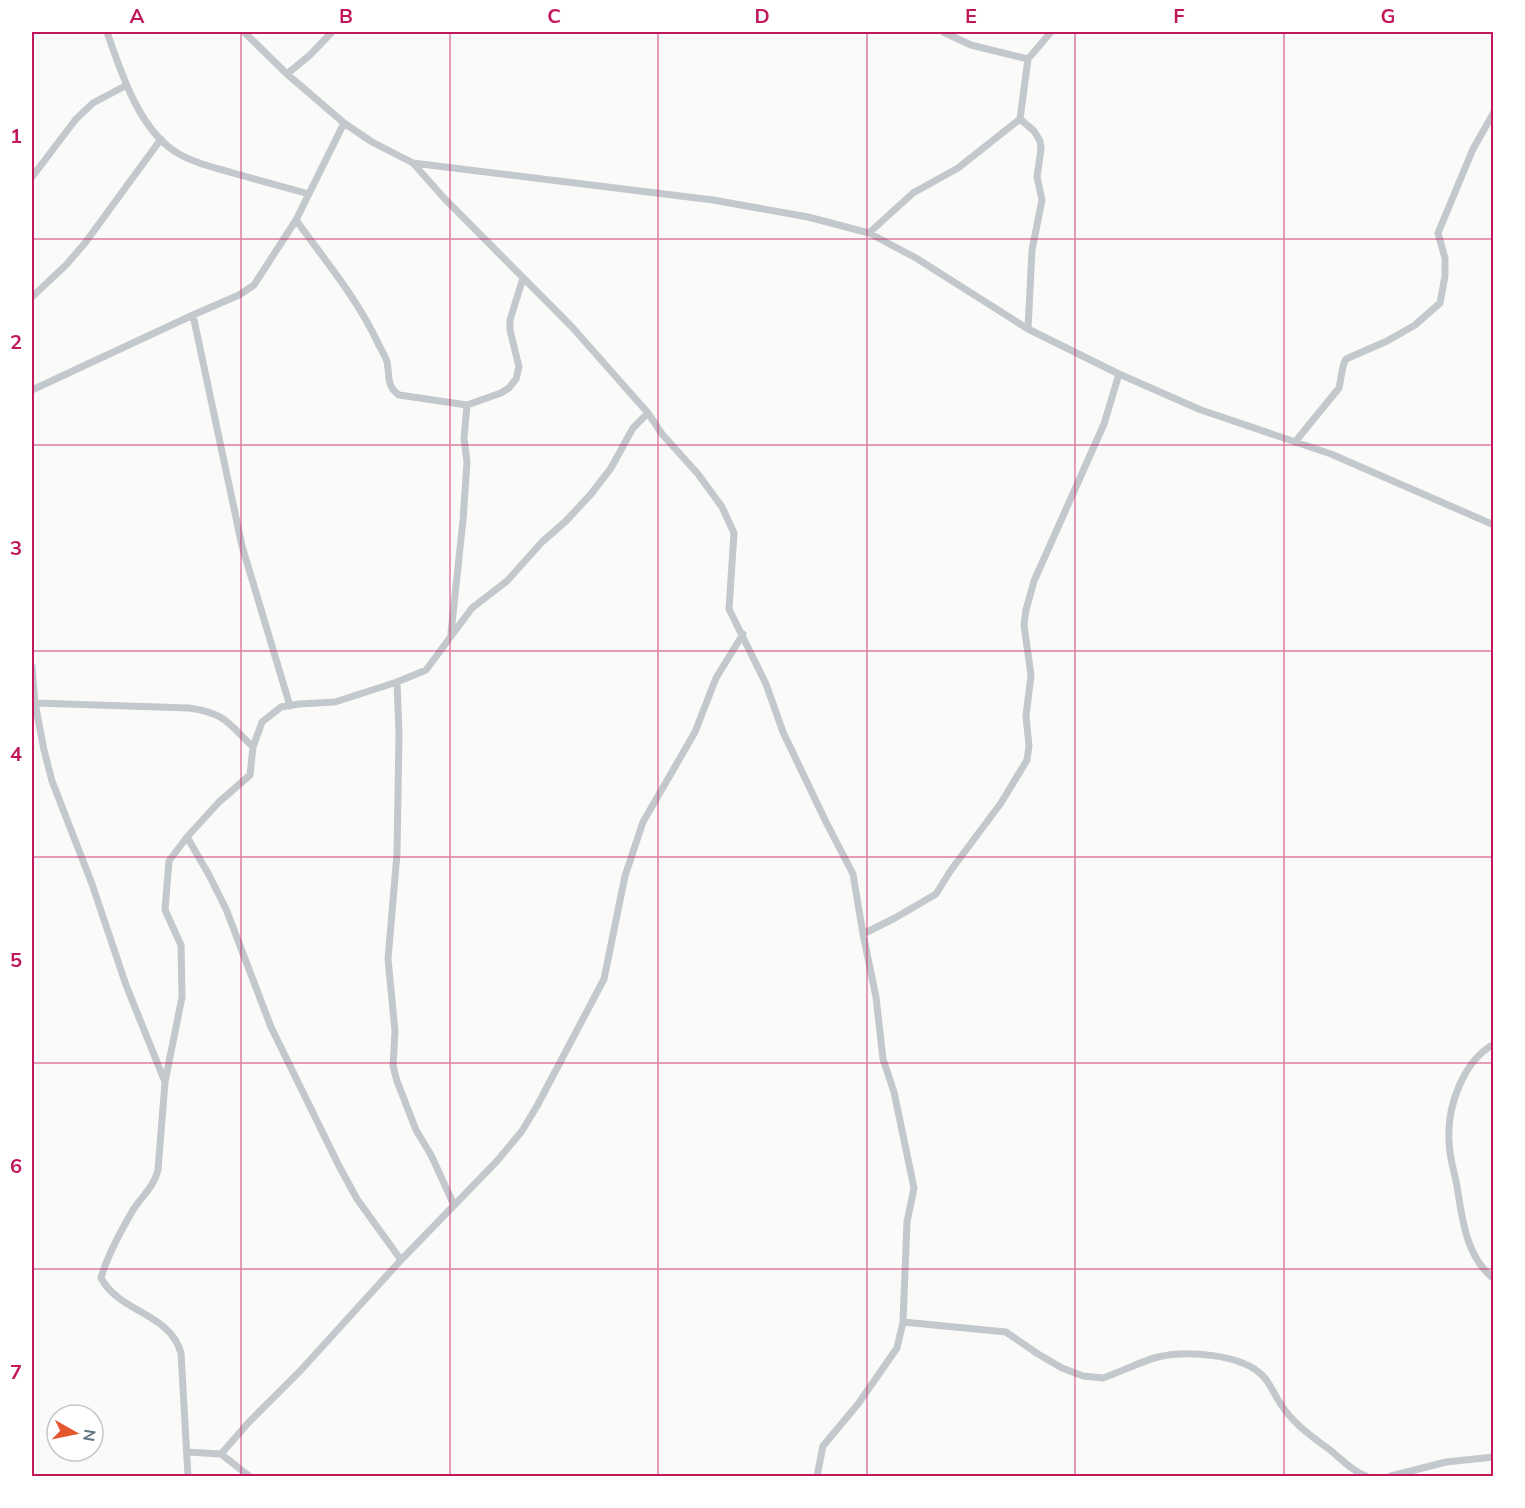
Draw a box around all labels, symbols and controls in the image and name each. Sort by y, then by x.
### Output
text: A [130,3,145,28]
text: B [339,3,353,28]
text: C [547,3,561,28]
text: D [754,3,770,28]
text: E [965,3,977,28]
text: F [1173,3,1185,28]
text: G [1381,3,1395,28]
text: 1 [10,123,22,148]
text: 2 [10,329,22,354]
text: 3 [10,535,22,560]
text: 4 [10,741,22,766]
text: 5 [10,947,22,972]
text: 6 [10,1153,22,1178]
text: 7 [10,1359,22,1384]
north arrow [45,1403,105,1463]
text: N [79,1428,101,1443]

